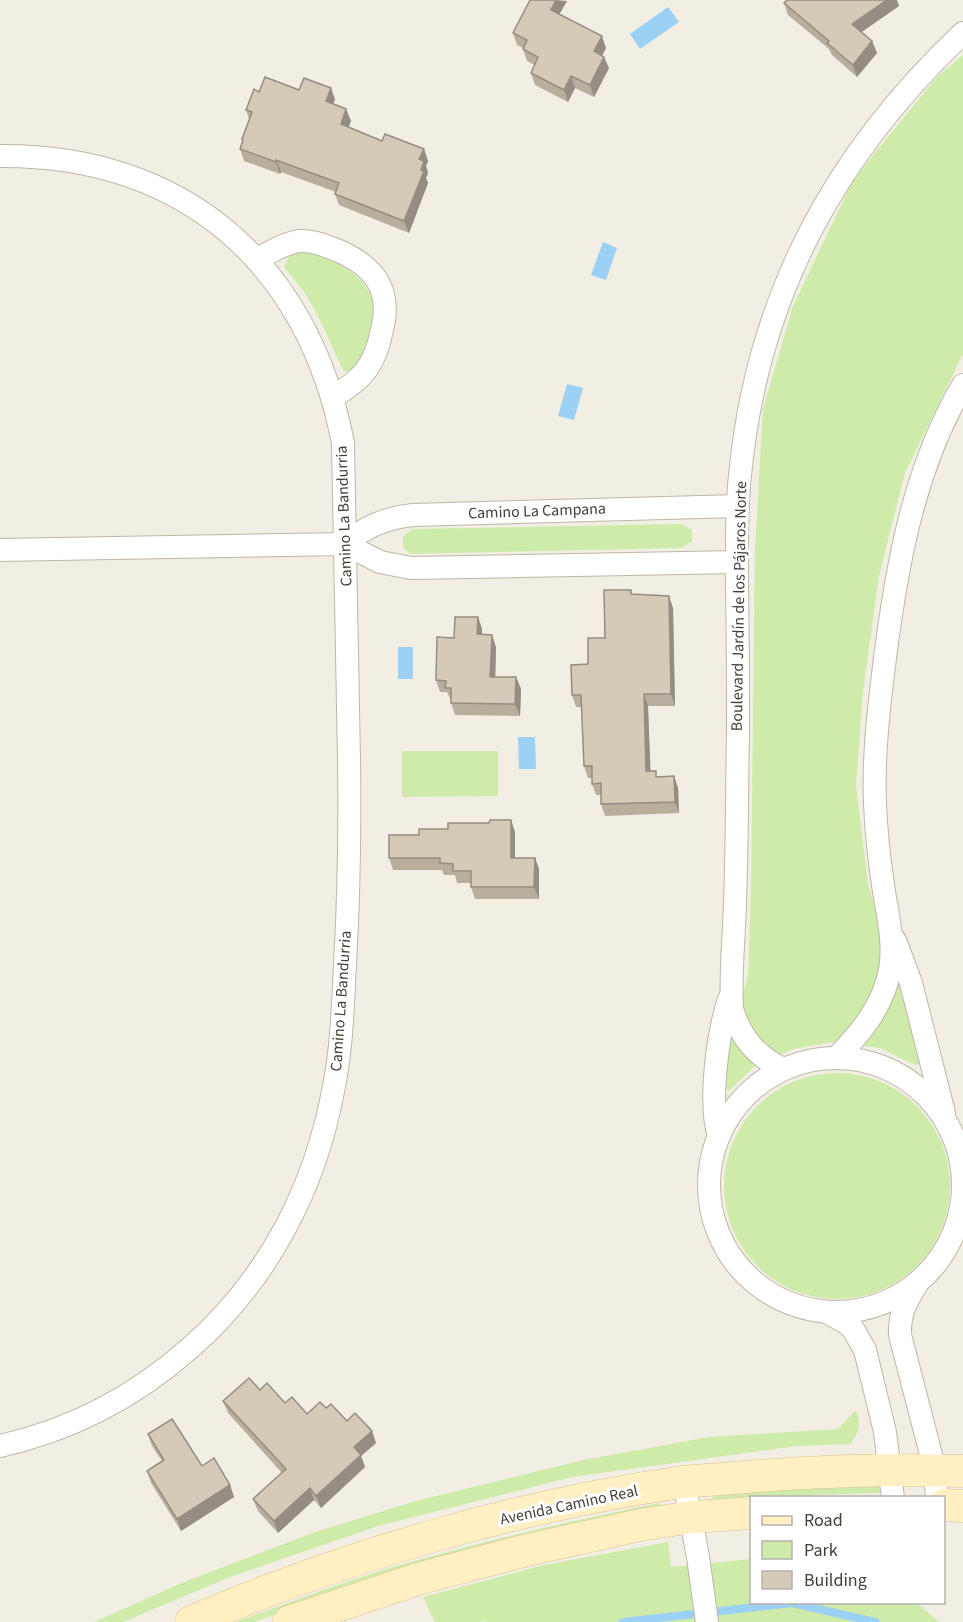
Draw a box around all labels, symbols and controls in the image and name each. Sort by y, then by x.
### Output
street label: Camino La Bandurria [331,445,357,587]
street label: Boulevard Jardín de los Pájaros Norte [726,481,752,731]
street label: Camino La Campana [468,498,606,524]
street label: Camino La Bandurria [325,930,357,1072]
street label: Avenida Camino Real [498,1480,640,1530]
legend [750,1496,945,1604]
text: Road [804,1508,843,1533]
text: Park [804,1538,838,1563]
text: Building [804,1568,867,1593]

